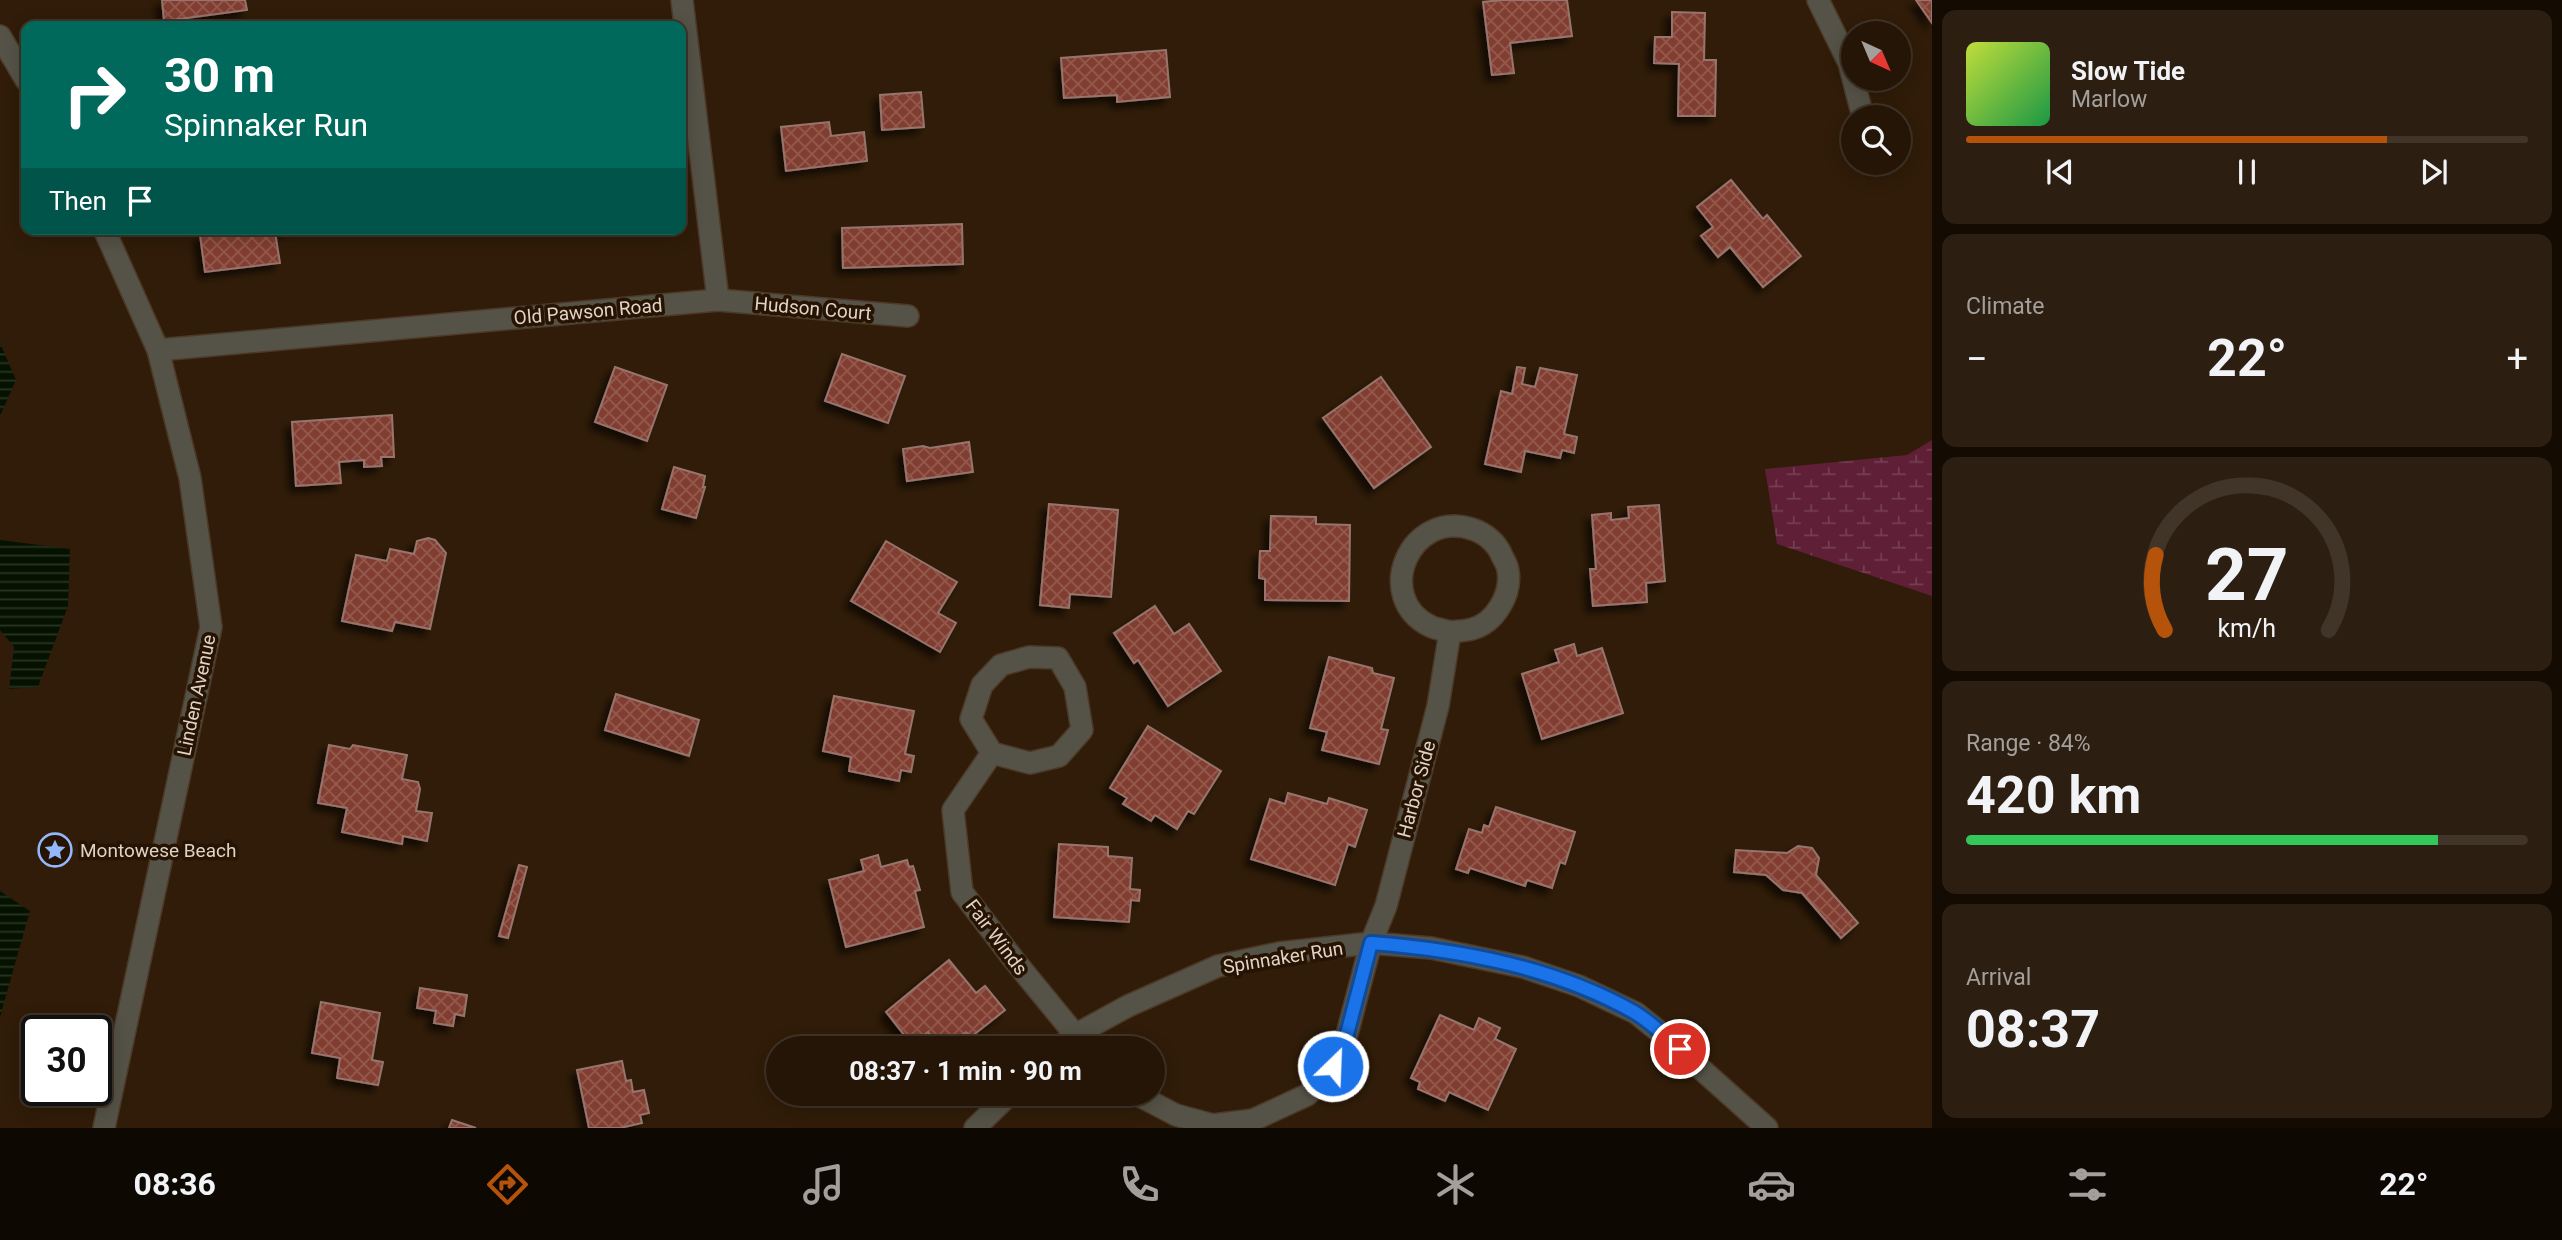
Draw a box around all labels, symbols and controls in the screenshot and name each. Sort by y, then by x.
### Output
north arrow [1841,21,1911,91]
map controls [1841,21,1911,175]
text: 30 m [164,47,275,104]
icon: right [49,49,140,140]
text: Slow Tide [2071,56,2185,86]
text: Marlow [2071,86,2147,113]
button: search [1841,105,1911,175]
text: Spinnaker Run [164,106,368,144]
icon: previous [2041,153,2079,191]
icon: pause [2228,153,2266,191]
icon: next [2415,153,2453,191]
icon: arrive [121,182,159,220]
text: Then [49,186,107,216]
street label: Hudson Court [753,292,872,325]
text: Climate [1966,293,2045,320]
street label: Old Pawson Road [513,294,663,329]
text: 22° [2207,328,2287,389]
text: − [1966,337,1988,381]
text: + [2506,337,2528,381]
text: 27 [2205,532,2289,618]
text: km/h [2218,614,2276,643]
street label: Linden Avenue [172,632,221,758]
text: Range · 84% [1966,730,2091,757]
street label: Harbor Side [1392,738,1440,840]
text: 420 km [1966,765,2141,826]
place icon: Montowese Beach [36,831,74,869]
place label: Montowese Beach [80,839,236,862]
street label: Fair Winds [961,895,1033,980]
street label: Spinnaker Run [1221,937,1345,978]
text: Arrival [1966,964,2031,991]
text: 08:37 [1966,999,2100,1060]
speed limit sign: 30 [21,1015,112,1106]
pin [1650,1019,1710,1079]
position arrow [1296,1029,1370,1103]
icon: arrive [1661,1030,1699,1068]
text: 08:37 · 1 min · 90 m [849,1056,1082,1086]
icon: directions [483,1160,532,1209]
icon: music [799,1160,848,1209]
icon: phone [1115,1160,1164,1209]
icon: climate [1431,1160,1480,1209]
icon: car [1747,1160,1796,1209]
icon: filters [2063,1160,2112,1209]
text: 08:36 [134,1165,216,1203]
text: 22° [2379,1165,2428,1203]

